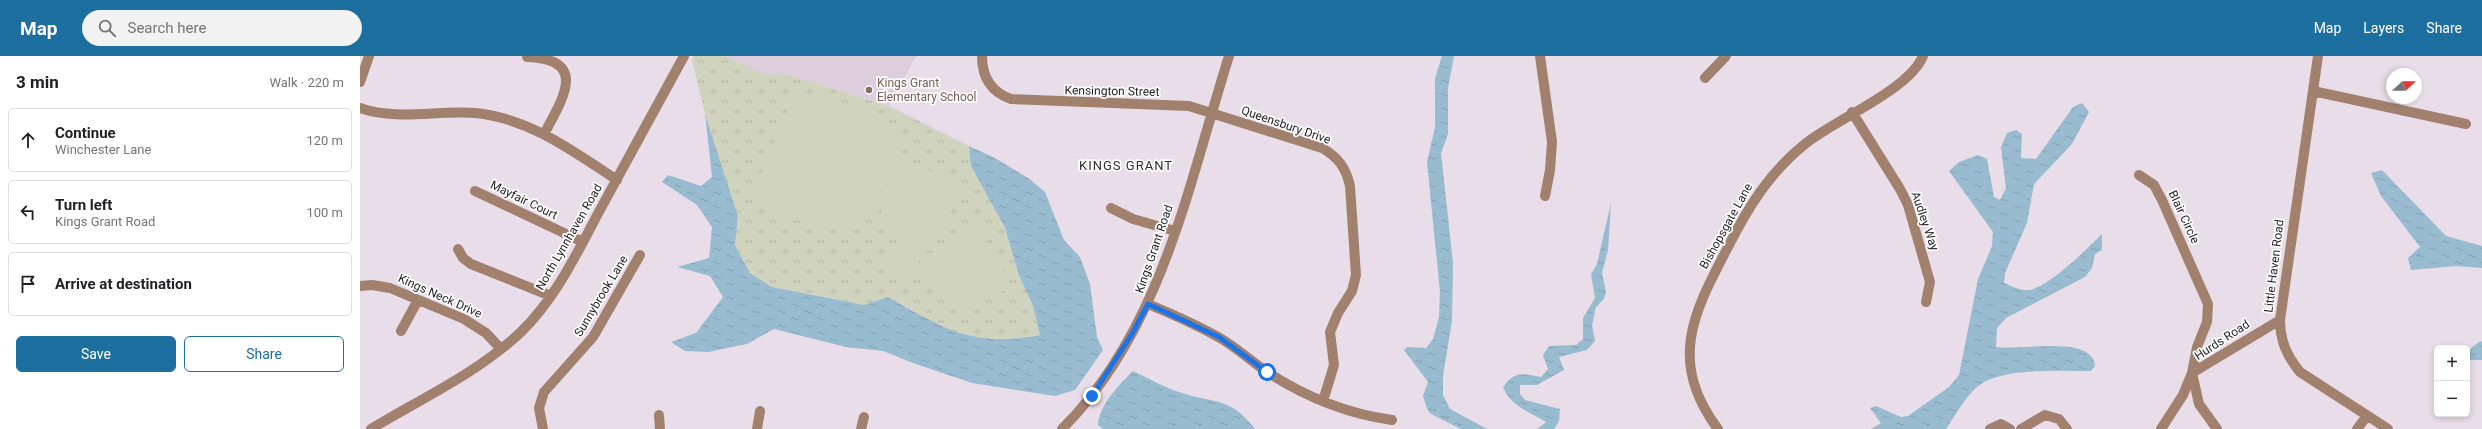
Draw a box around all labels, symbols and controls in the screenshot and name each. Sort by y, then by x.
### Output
search box [82,10,362,46]
text: Map [20,17,58,40]
icon: search [96,17,118,39]
text: Search here [128,19,206,37]
text: Map [2314,20,2341,36]
text: Layers [2363,20,2404,36]
text: Share [2426,20,2462,36]
north arrow [2386,68,2422,104]
text: 3 min [16,72,59,92]
text: Walk · 220 m [269,75,344,90]
place label: Kings Grant Elementary School [877,76,977,104]
street label: Kensington Street [1065,83,1160,99]
marker: Kings Grant Elementary School [864,85,874,95]
street label: Queensbury Drive [1239,103,1333,147]
text: Continue [55,124,116,142]
icon: ahead [17,129,39,151]
text: 120 m [306,133,343,148]
text: Winchester Lane [55,142,151,157]
district label: KINGS GRANT [1079,158,1173,173]
street label: Mayfair Court [488,178,560,222]
street label: North Lynnhaven Road [533,181,605,293]
street label: Bishopsgate Lane [1697,181,1755,271]
street label: Blair Circle [2166,188,2202,246]
street label: Audley Way [1908,190,1942,253]
text: Turn left [55,196,112,214]
icon: left [17,201,39,223]
street label: Kings Grant Road [1132,203,1176,295]
text: 100 m [306,205,343,220]
text: Kings Grant Road [55,214,155,229]
street label: Little Haven Road [2261,219,2287,313]
street label: Sunnybrook Lane [571,253,631,339]
street label: Kings Neck Drive [396,271,484,321]
icon: arrive [17,273,39,295]
text: Arrive at destination [55,275,192,293]
street label: Hurds Road [2192,317,2252,363]
button: Save [16,336,176,372]
button: Share [184,336,344,372]
map controls [2434,345,2470,417]
button: + [2434,345,2470,381]
route start [1258,363,1276,381]
button: − [2434,381,2470,417]
route end [1083,387,1101,405]

